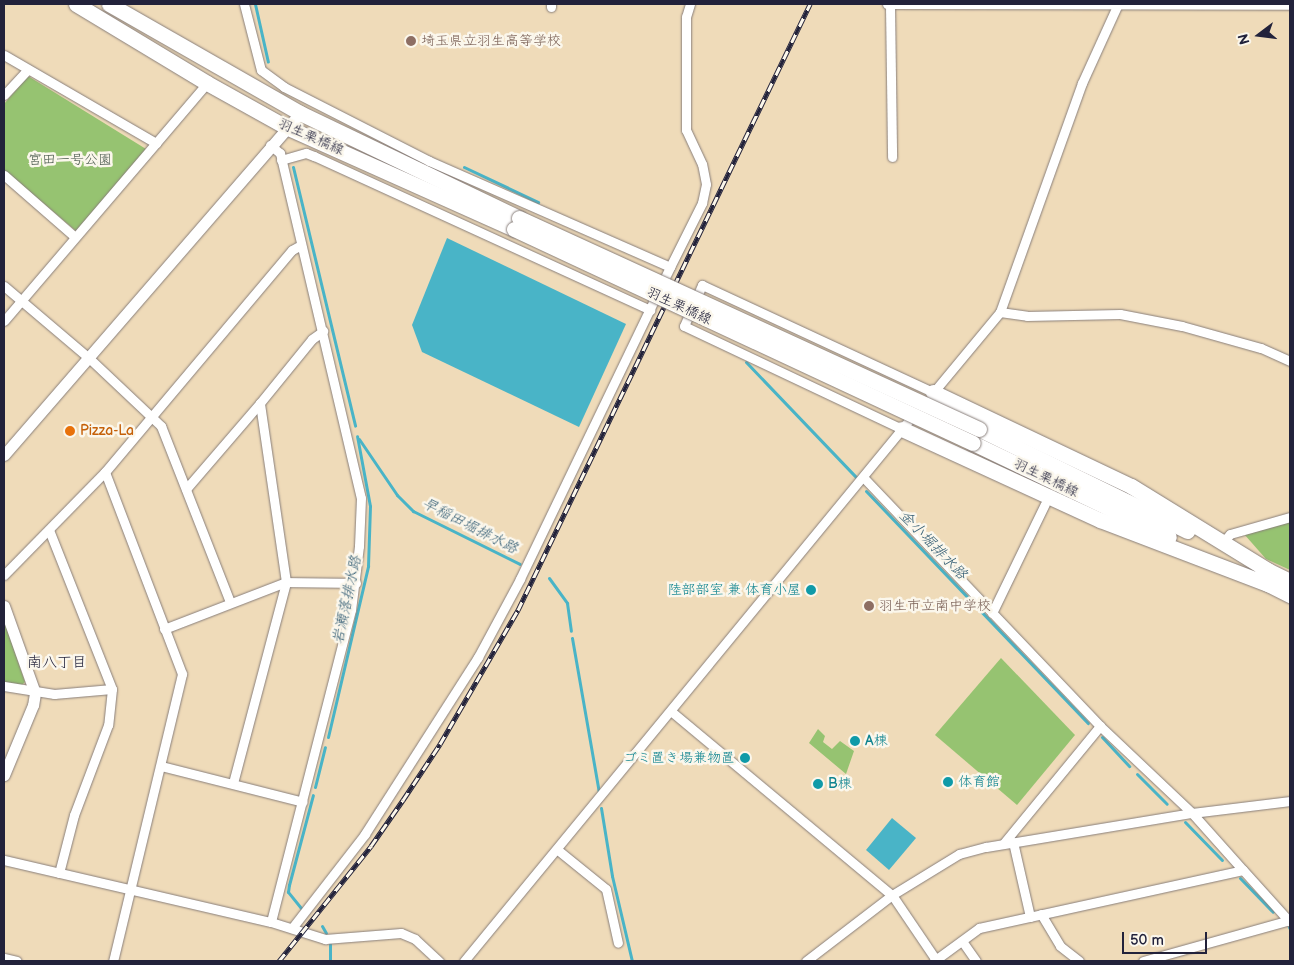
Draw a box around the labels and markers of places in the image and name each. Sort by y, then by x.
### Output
place label: 埼玉県立羽生高等学校 [421,33,561,49]
marker: 埼玉県立羽生高等学校 [405,35,417,47]
place label: Pizza-La [80,423,134,439]
marker: Pizza-La [64,425,76,437]
place label: 陸部部室 兼 体育小屋 [667,582,801,598]
marker: 陸部部室 兼 体育小屋 [805,584,817,596]
place label: 羽生市立南中学校 [879,598,991,614]
marker: 羽生市立南中学校 [863,600,875,612]
place label: A棟 [865,733,888,749]
marker: A棟 [849,735,861,747]
place label: ゴミ置き場兼物置 [623,750,735,766]
marker: ゴミ置き場兼物置 [739,752,751,764]
place label: 体育館 [958,774,1000,790]
place label: B棟 [828,776,852,792]
marker: 体育館 [942,776,954,788]
marker: B棟 [812,778,824,790]

